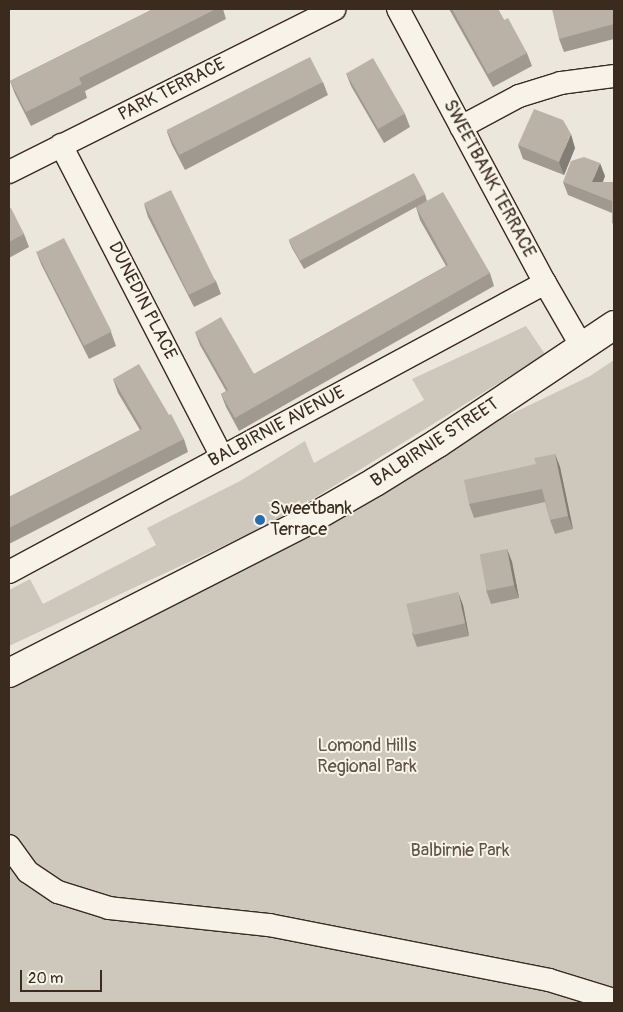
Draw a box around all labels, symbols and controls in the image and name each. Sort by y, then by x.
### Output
street label: PARK TERRACE [115,54,229,126]
street label: SWEETBANK TERRACE [438,96,540,262]
street label: DUNEDIN PLACE [103,238,181,364]
street label: BALBIRNIE AVENUE [205,382,349,472]
street label: BALBIRNIE STREET [367,394,503,492]
place label: Sweetbank Terrace [270,499,352,542]
marker: Sweetbank Terrace [254,514,266,526]
park label: Lomond Hills Regional Park [317,736,417,779]
park label: Balbirnie Park [411,840,509,862]
scale bar [22,960,105,992]
text: 20 m [28,969,63,988]

